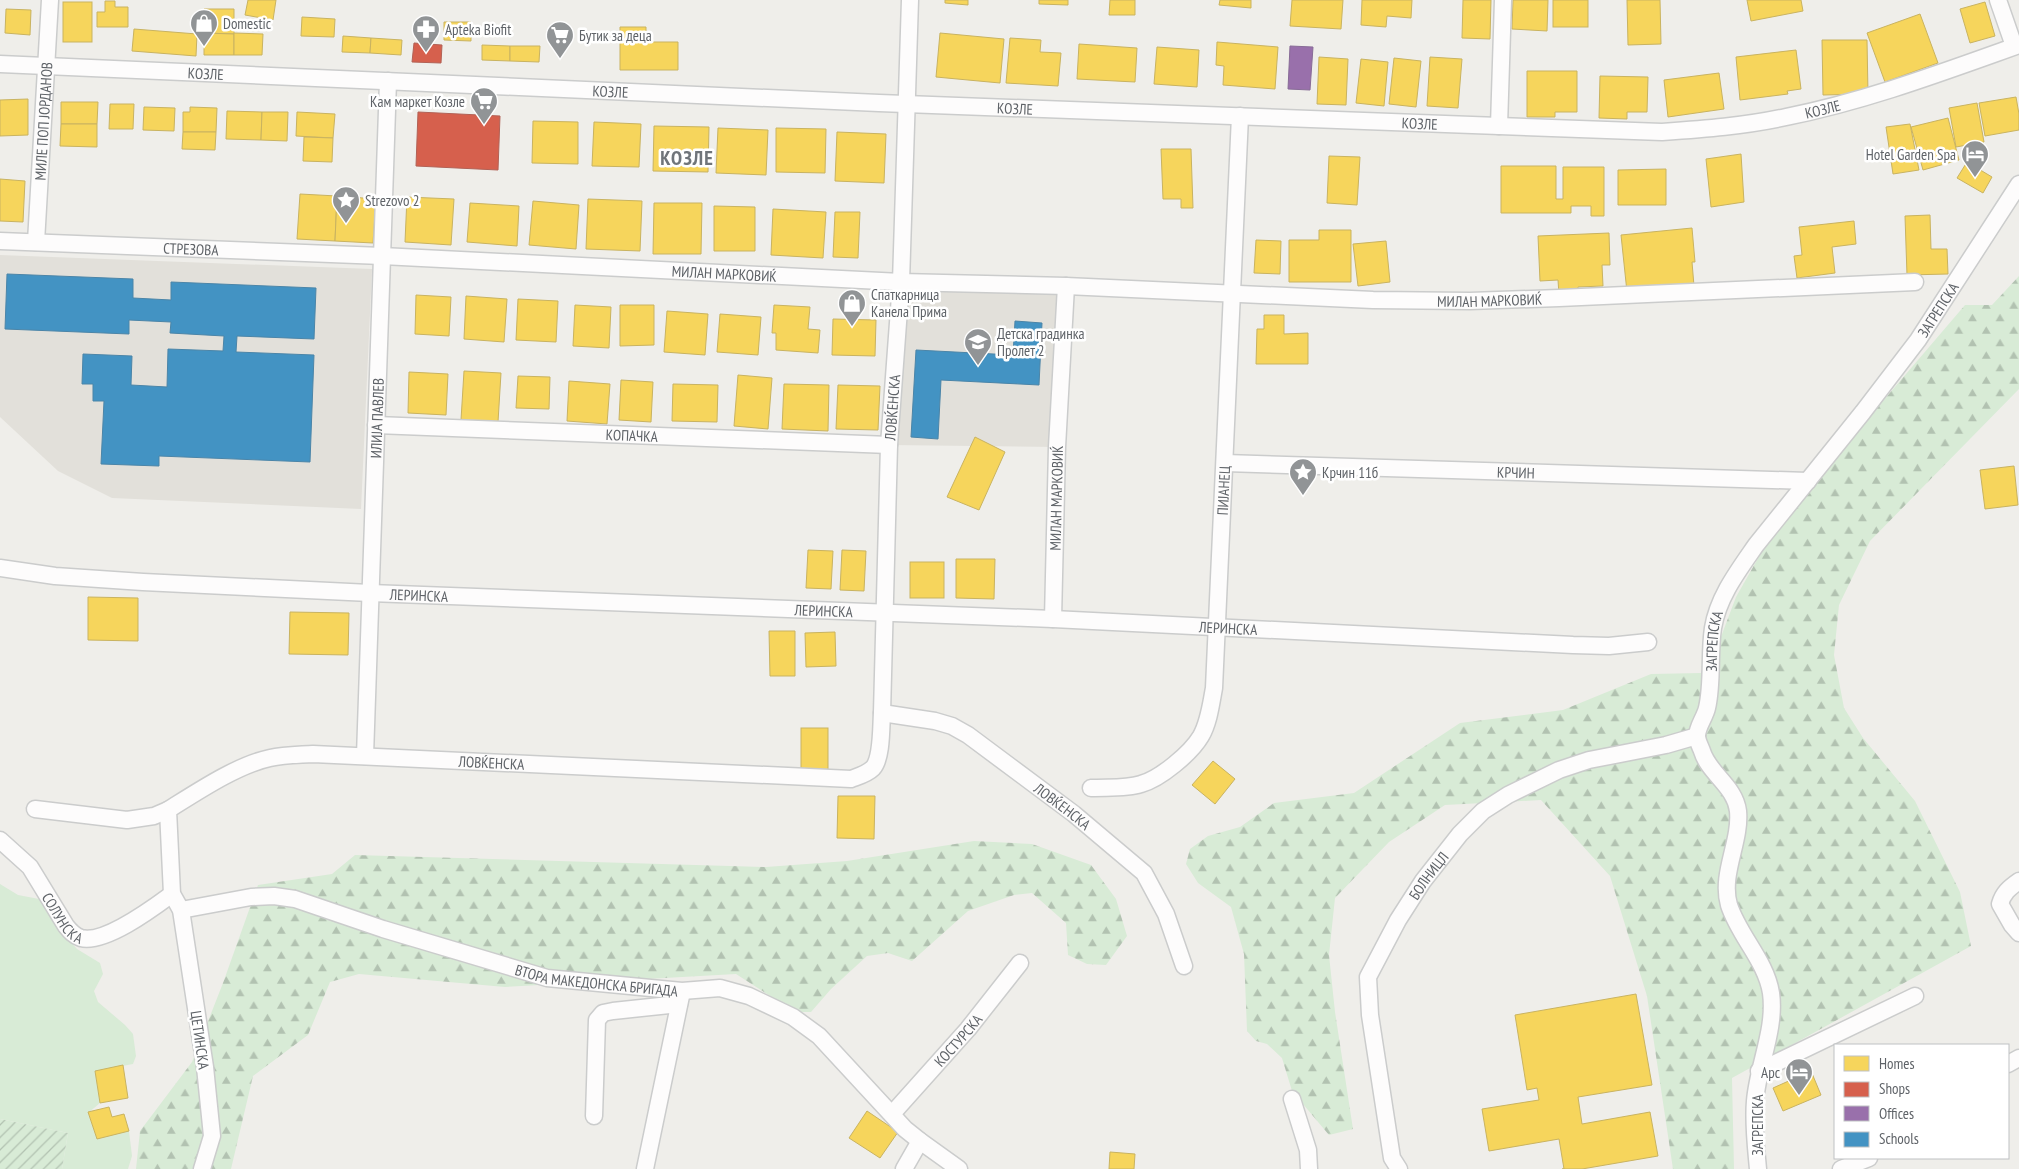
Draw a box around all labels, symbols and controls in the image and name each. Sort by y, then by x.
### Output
shop icon: Domestic [189,8,219,47]
place label: Domestic [223,14,272,33]
pharmacy icon: Apteka Biofit [411,14,441,53]
place label: Apteka Biofit [445,20,511,39]
supermarket icon: Бутик за деца [545,20,575,59]
place label: Бутик за деца [579,26,652,45]
street label: МИЛЕ ПОП ЈОРДАНОВ [30,61,56,181]
street label: КОЗЛЕ [187,63,224,83]
street label: КОЗЛЕ [592,81,629,101]
supermarket icon: Кам маркет Козле [469,86,499,125]
place label: Кам маркет Козле [370,92,465,111]
street label: КОЗЛЕ [1803,95,1842,122]
street label: КОЗЛЕ [997,98,1033,118]
street label: КОЗЛЕ [1401,113,1438,133]
hotel icon: Hotel Garden Spa [1960,139,1990,178]
district label: КОЗЛЕ [660,145,714,171]
place label: Hotel Garden Spa [1866,145,1956,164]
place icon: Strezovo 2 [331,185,361,224]
place label: Strezovo 2 [365,191,420,210]
street label: СТРЕЗОВА [163,238,220,259]
street label: МИЛАН МАРКОВИЌ [671,261,778,285]
street label: ЗАГРЕПСКА [1913,278,1963,340]
place label: Спаткарница Канела Прима [871,285,947,321]
shop icon: Спаткарница Канела Прима [837,288,867,327]
street label: МИЛАН МАРКОВИЌ [1437,289,1543,311]
place label: Детска градинка Пролет 2 [997,324,1084,360]
school or university icon: Детска градинка Пролет 2 [963,327,993,366]
street label: ЛОВЌЕНСКА [880,373,904,442]
street label: ИЛИЈА ПАВЛЕВ [366,378,387,459]
street label: КОПАЧКА [605,424,659,446]
street label: МИЛАН МАРКОВИЌ [1045,445,1067,551]
place icon: Крчин 11б [1288,457,1318,496]
street label: КРЧИН [1497,462,1535,482]
place label: Крчин 11б [1322,463,1378,482]
street label: ПИЈАНЕЦ [1212,465,1234,516]
street label: ЛЕРИНСКА [388,584,449,605]
street label: ЛЕРИНСКА [793,600,854,621]
street label: ЗАГРЕПСКА [1701,607,1727,672]
street label: ЛЕРИНСКА [1198,617,1259,639]
street label: ЛОВЌЕНСКА [457,751,526,773]
street label: ЛОВЌЕНСКА [1030,778,1095,834]
street label: БОЛНИЦЛ [1404,848,1452,903]
street label: СОЛУНСКА [38,889,86,948]
street label: ВТОРА МАКЕДОНСКА БРИГАДА [513,960,680,1000]
street label: ЦЕТИНСКА [186,1009,214,1071]
street label: КОСТУРСКА [930,1009,986,1070]
legend [1834,1044,2009,1159]
text: Homes [1879,1054,1915,1073]
hotel icon: Арс [1784,1057,1814,1096]
place label: Арс [1761,1063,1781,1082]
text: Shops [1879,1079,1910,1098]
street label: ЗАГРЕПСКА [1748,1093,1767,1156]
text: Offices [1879,1104,1914,1123]
text: Schools [1879,1129,1919,1148]

